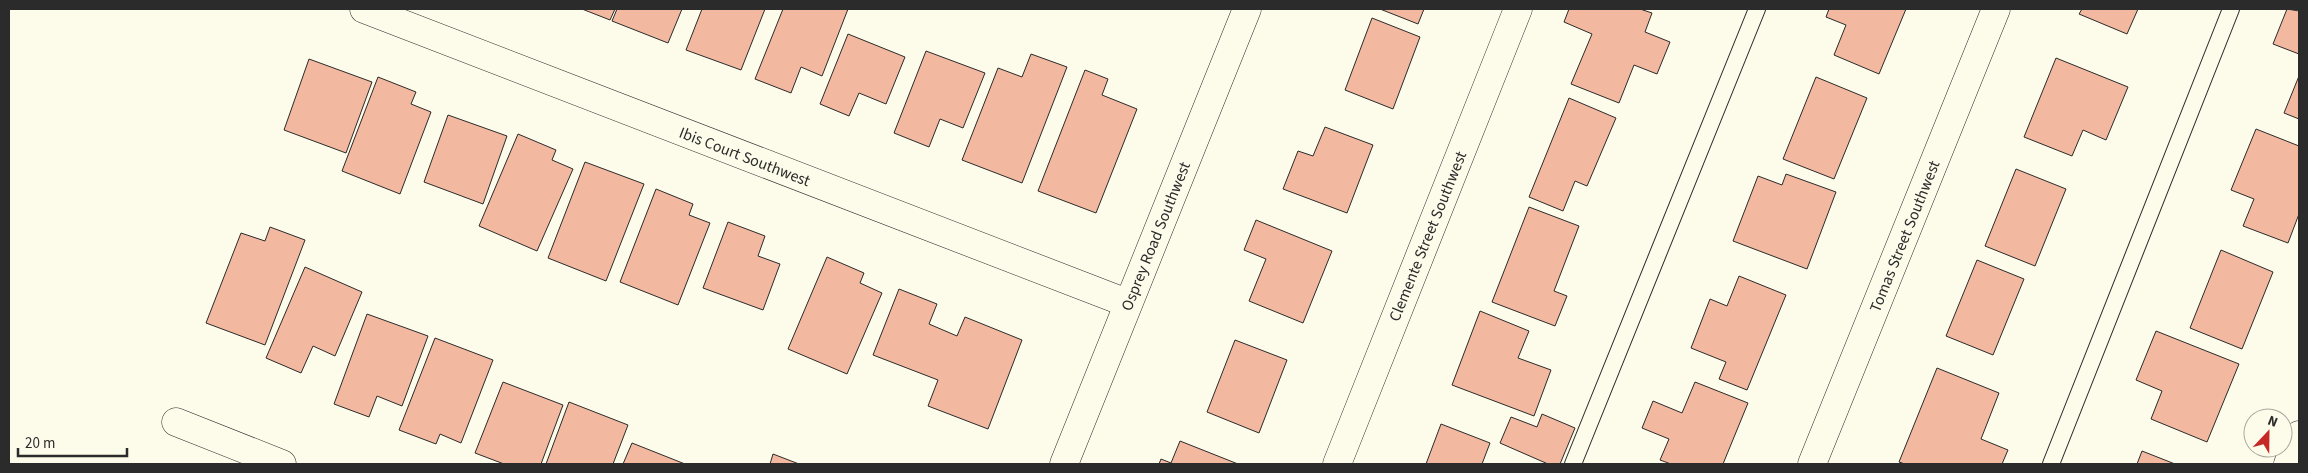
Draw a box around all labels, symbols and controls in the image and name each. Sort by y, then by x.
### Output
street label: Ibis Court Southwest [676,122,814,192]
street label: Clemente Street Southwest [1384,147,1472,325]
street label: Tomas Street Southwest [1864,157,1946,316]
street label: Osprey Road Southwest [1116,158,1196,314]
north arrow [2243,408,2293,458]
text: N [2264,411,2281,433]
scale bar [18,426,126,458]
text: 20 m [25,433,55,454]

